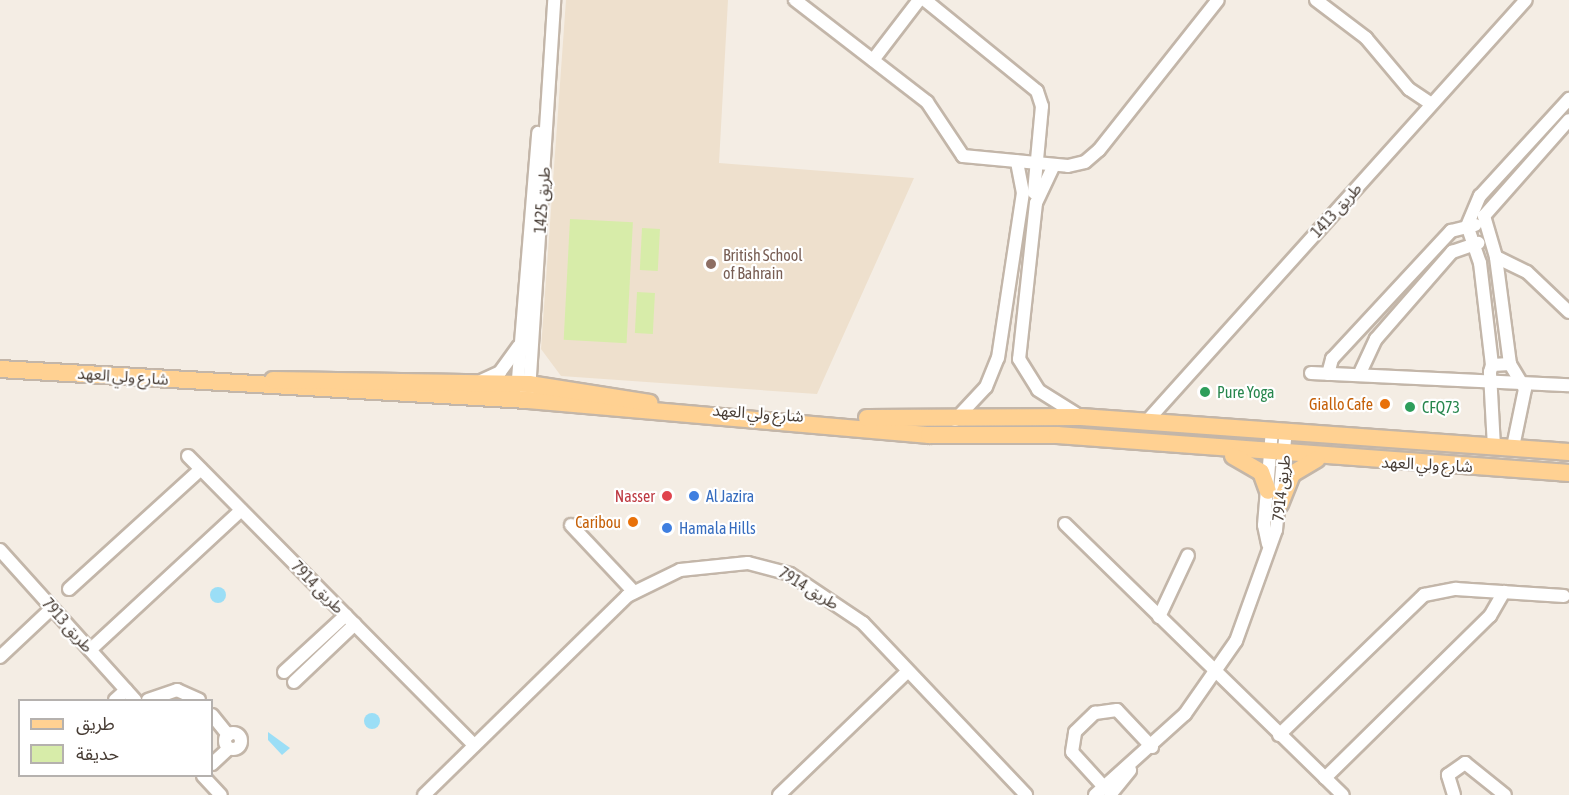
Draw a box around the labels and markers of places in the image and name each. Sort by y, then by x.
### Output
place label: British School of Bahrain [723,245,803,283]
marker: British School of Bahrain [704,257,718,271]
place label: Pure Yoga [1217,382,1274,402]
marker: Pure Yoga [1198,385,1212,399]
place label: Giallo Cafe [1309,394,1373,414]
marker: Giallo Cafe [1378,397,1392,411]
place label: CFQ73 [1422,397,1460,417]
marker: CFQ73 [1403,400,1417,414]
place label: Nasser [615,486,655,506]
place label: Al Jazira [706,486,754,506]
marker: Nasser [660,489,674,503]
marker: Al Jazira [687,489,701,503]
place label: Caribou [575,512,621,532]
marker: Caribou [626,515,640,529]
place label: Hamala Hills [679,518,756,538]
marker: Hamala Hills [660,521,674,535]

